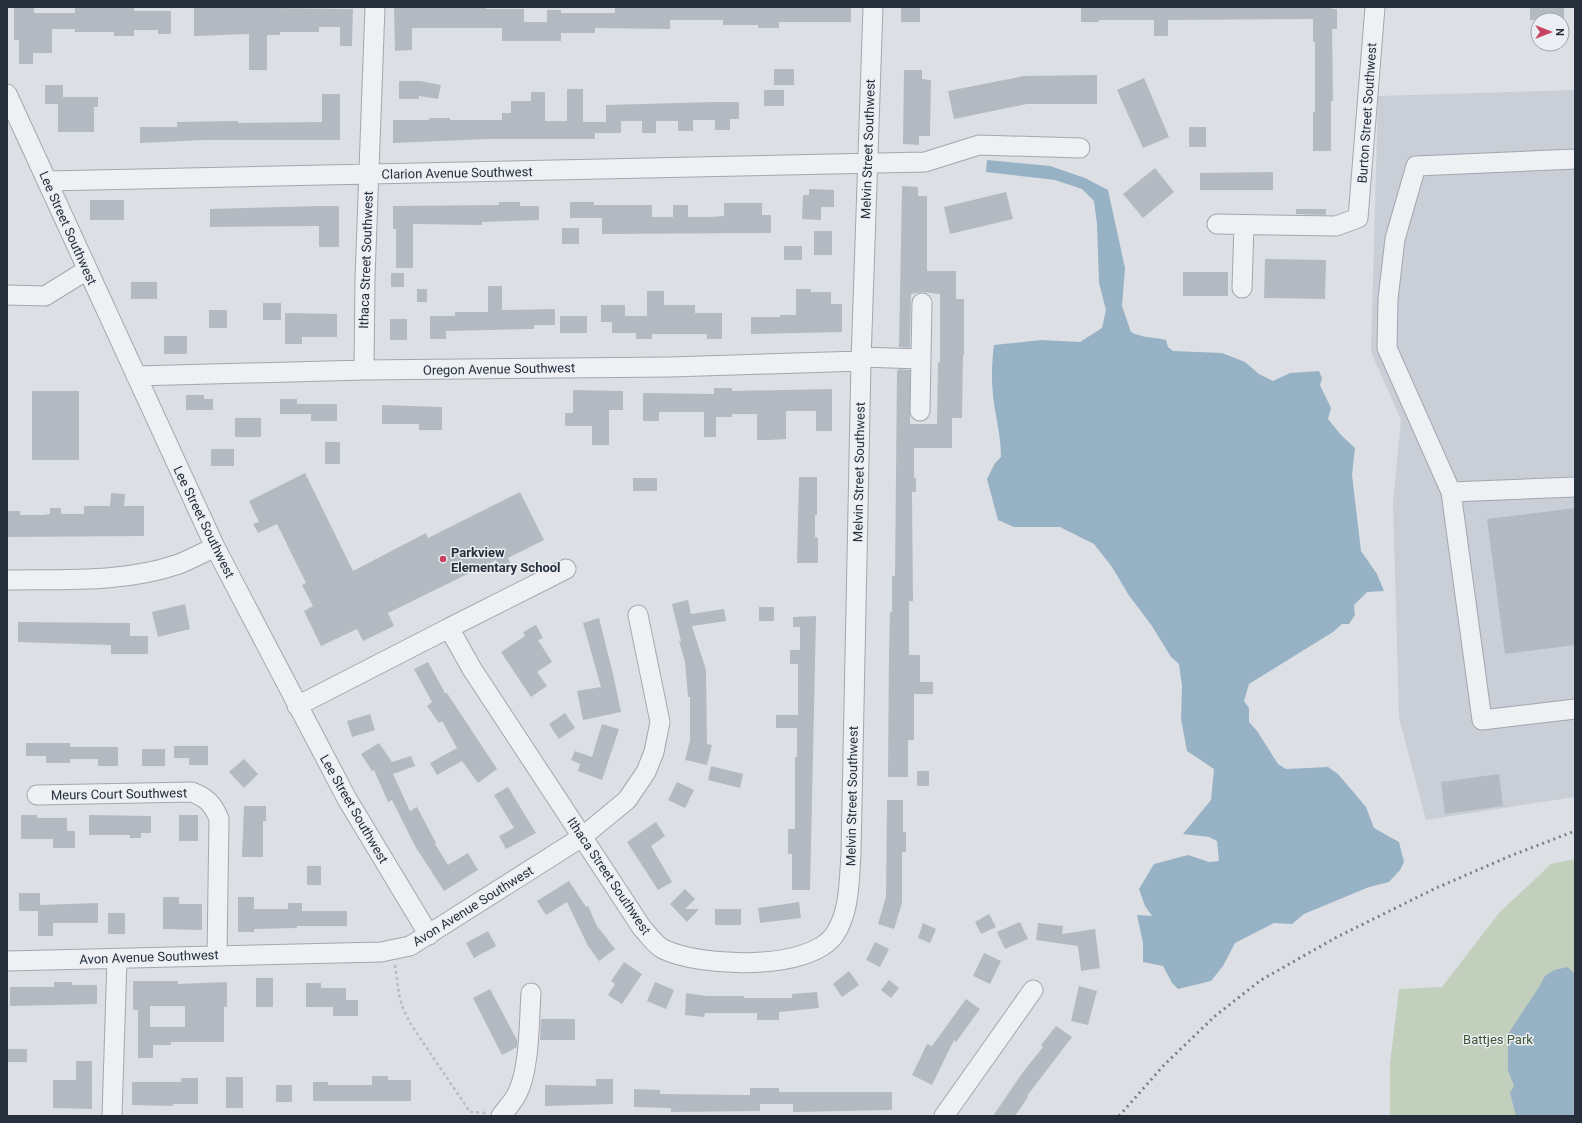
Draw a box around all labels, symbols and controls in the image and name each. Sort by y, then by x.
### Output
north arrow [1530,12,1570,52]
text: N [1553,28,1566,36]
street label: Burton Street Southwest [1355,42,1379,184]
street label: Melvin Street Southwest [858,79,878,219]
street label: Clarion Avenue Southwest [381,164,533,182]
street label: Lee Street Southwest [36,169,100,287]
street label: Ithaca Street Southwest [356,191,376,329]
street label: Oregon Avenue Southwest [423,360,575,378]
street label: Melvin Street Southwest [850,402,868,542]
street label: Lee Street Southwest [170,463,238,581]
place label: Parkview Elementary School [451,545,561,575]
marker: Parkview Elementary School [438,554,448,564]
street label: Melvin Street Southwest [843,726,861,866]
street label: Lee Street Southwest [317,752,391,866]
street label: Meurs Court Southwest [51,785,187,803]
street label: Ithaca Street Southwest [564,815,654,937]
street label: Avon Avenue Southwest [410,863,536,949]
street label: Avon Avenue Southwest [79,947,219,967]
park label: Battjes Park [1463,1032,1533,1047]

